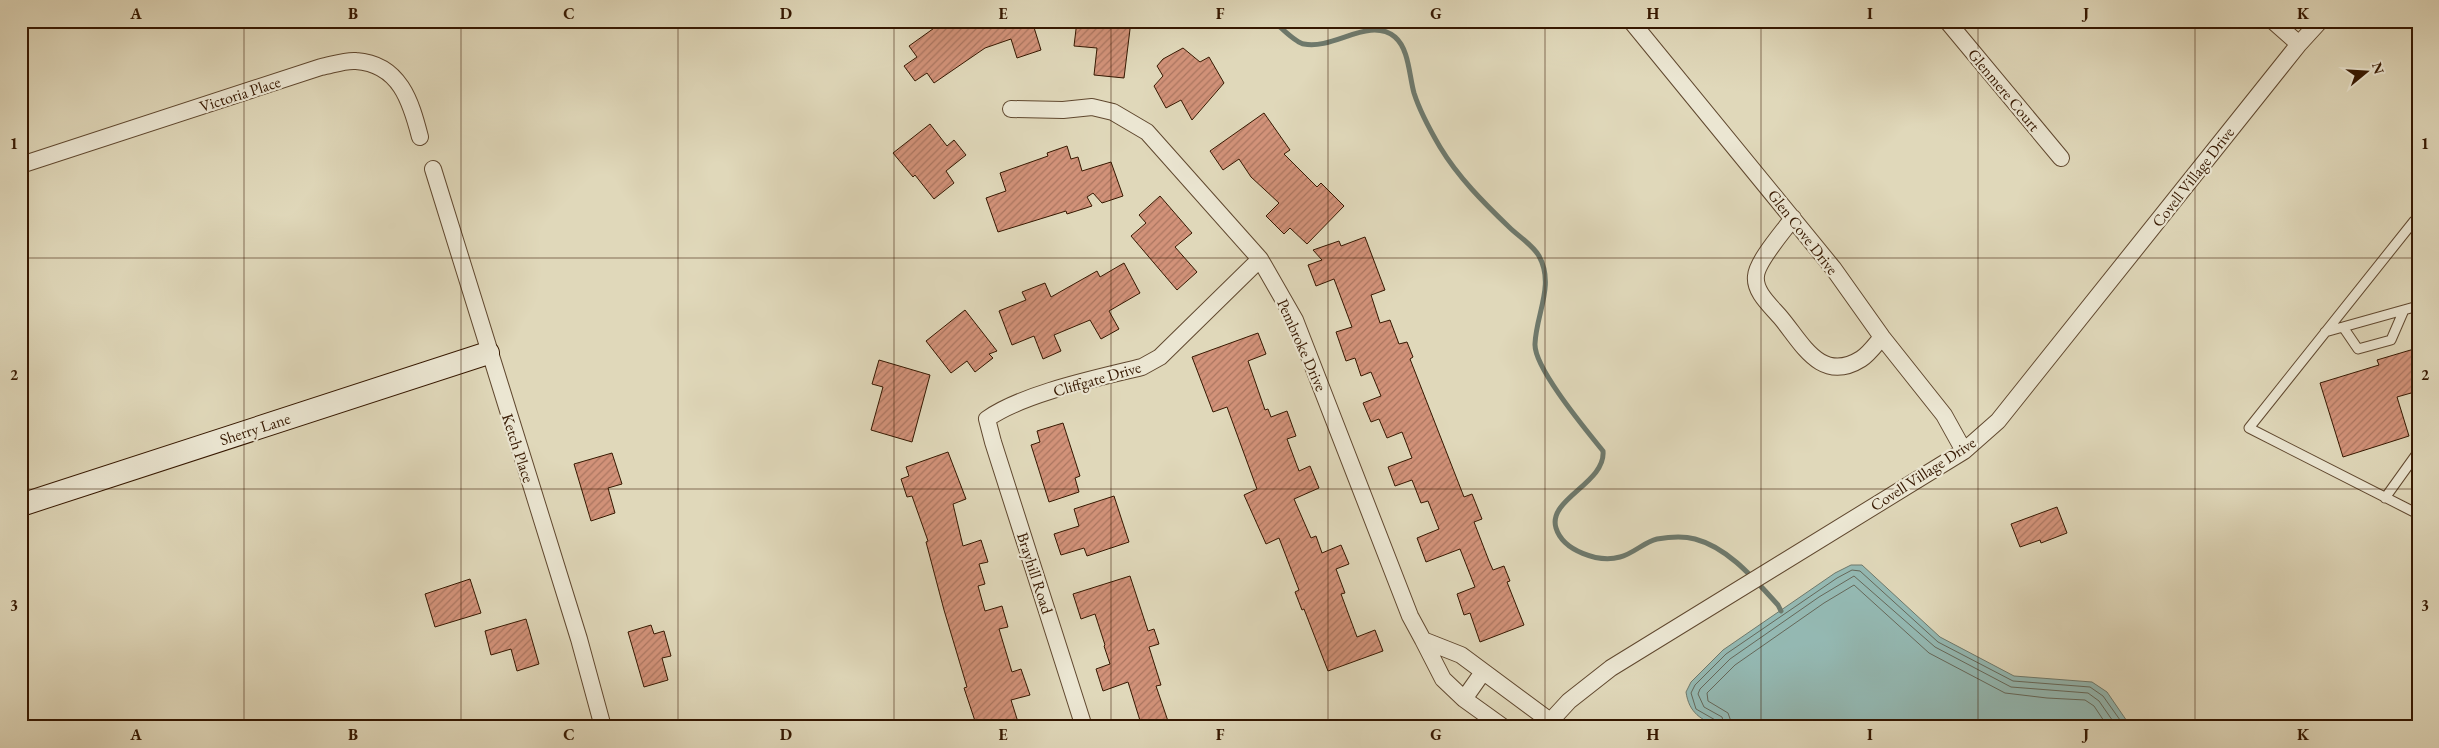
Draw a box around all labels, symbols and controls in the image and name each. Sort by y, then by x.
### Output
text: A [129,3,142,24]
text: B [348,3,358,24]
text: C [563,3,575,24]
text: D [780,3,792,24]
text: E [998,3,1008,24]
text: F [1216,3,1225,24]
text: G [1430,3,1442,24]
text: H [1647,3,1660,24]
text: I [1867,3,1873,24]
text: J [2081,3,2089,24]
text: K [2297,3,2310,24]
street label: Glenmere Court [1963,44,2045,136]
north arrow [2342,48,2392,98]
text: N [2368,60,2389,77]
street label: Victoria Place [197,71,283,117]
street label: Covell Village Drive [2147,123,2239,231]
text: 1 [10,133,18,154]
text: 1 [2421,133,2429,154]
street label: Glen Cove Drive [1763,185,1843,279]
street label: Pembroke Drive [1272,295,1332,395]
street label: Cliffgate Drive [1051,356,1143,402]
text: 2 [10,364,19,385]
text: 2 [2421,364,2430,385]
street label: Sherry Lane [217,408,293,450]
street label: Ketch Place [497,411,539,485]
street label: Covell Village Drive [1866,432,1980,516]
street label: Brayhill Road [1012,530,1058,617]
text: 3 [10,595,18,616]
text: 3 [2421,595,2429,616]
text: A [129,724,142,745]
text: B [348,724,358,745]
text: C [563,724,575,745]
text: D [780,724,792,745]
text: E [998,724,1008,745]
text: F [1216,724,1225,745]
text: G [1430,724,1442,745]
text: H [1647,724,1660,745]
text: I [1867,724,1873,745]
text: J [2081,724,2089,745]
text: K [2297,724,2310,745]

